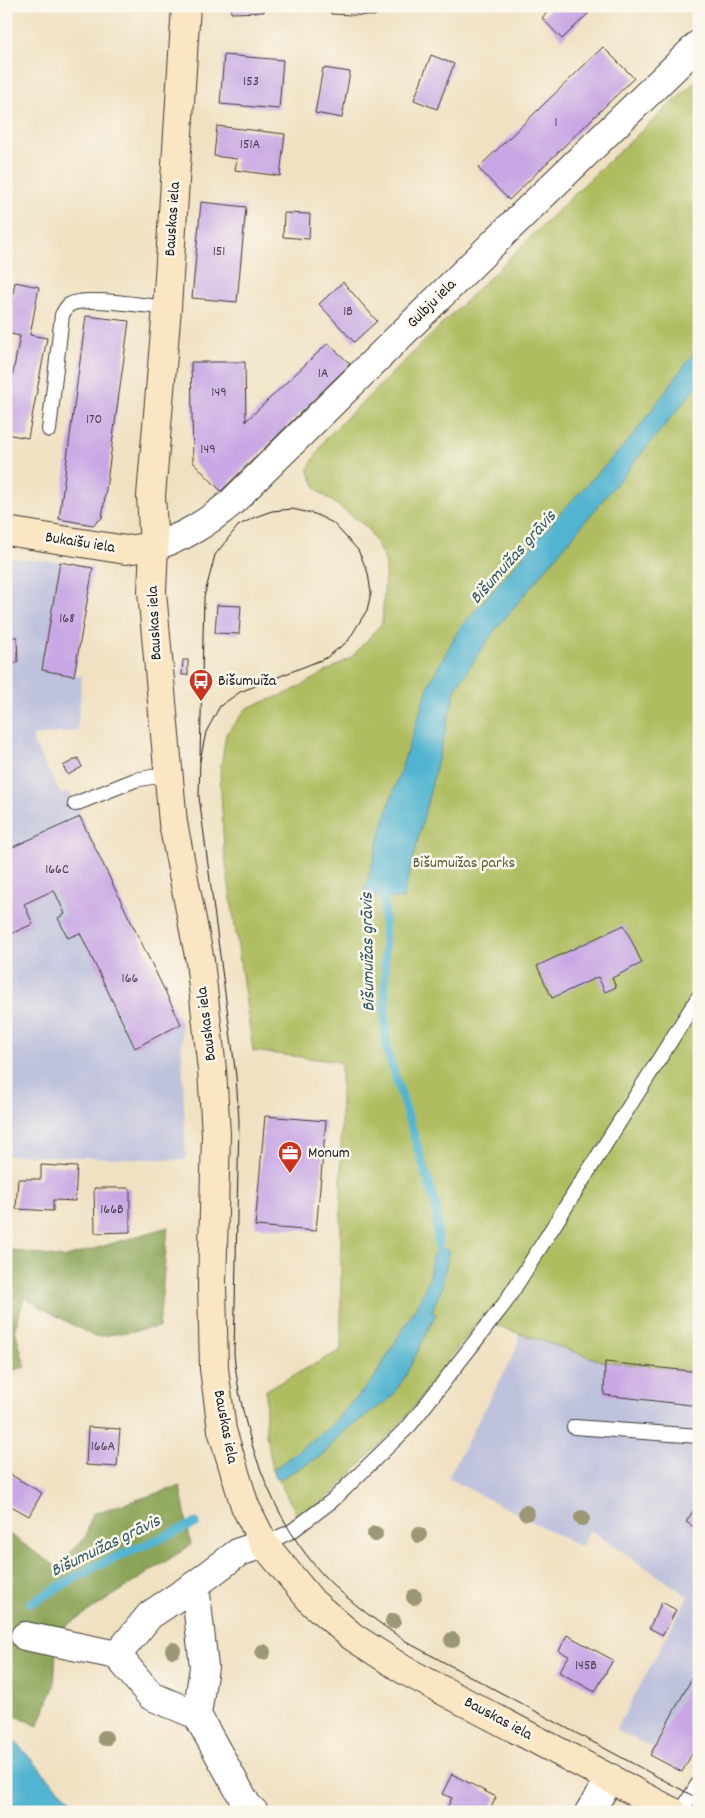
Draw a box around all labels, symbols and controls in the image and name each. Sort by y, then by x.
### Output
house number: 153 [243,72,259,92]
house number: 1 [554,113,558,133]
house number: 151A [240,135,260,155]
street label: Bauskas iela [159,181,187,257]
house number: 151 [213,242,225,262]
street label: Gulbju iela [402,274,462,334]
house number: 1B [343,302,353,322]
house number: 1A [318,364,329,384]
house number: 149 [211,383,227,403]
house number: 170 [86,410,102,430]
house number: 149 [200,440,216,460]
water label: Bišumuižas grāvis [465,505,563,611]
street label: Bukaišu iela [44,526,117,560]
street label: Bauskas iela [142,585,168,661]
house number: 168 [59,609,75,629]
bus stop icon: Bišumuiža [188,668,214,702]
place label: Bišumuiža [218,670,277,693]
park label: Bišumuižas parks [413,852,516,875]
house number: 166C [45,860,69,880]
water label: Bišumuižas grāvis [355,892,383,1012]
house number: 166 [122,969,139,989]
street label: Bauskas iela [191,985,223,1062]
office icon: Monum [277,1140,303,1174]
place label: Monum [308,1142,350,1165]
house number: 166B [100,1200,124,1220]
street label: Bauskas iela [207,1388,243,1466]
house number: 166A [91,1437,116,1457]
water label: Bišumuižas grāvis [47,1509,165,1584]
house number: 145B [575,1656,597,1676]
street label: Bauskas iela [460,1691,537,1747]

